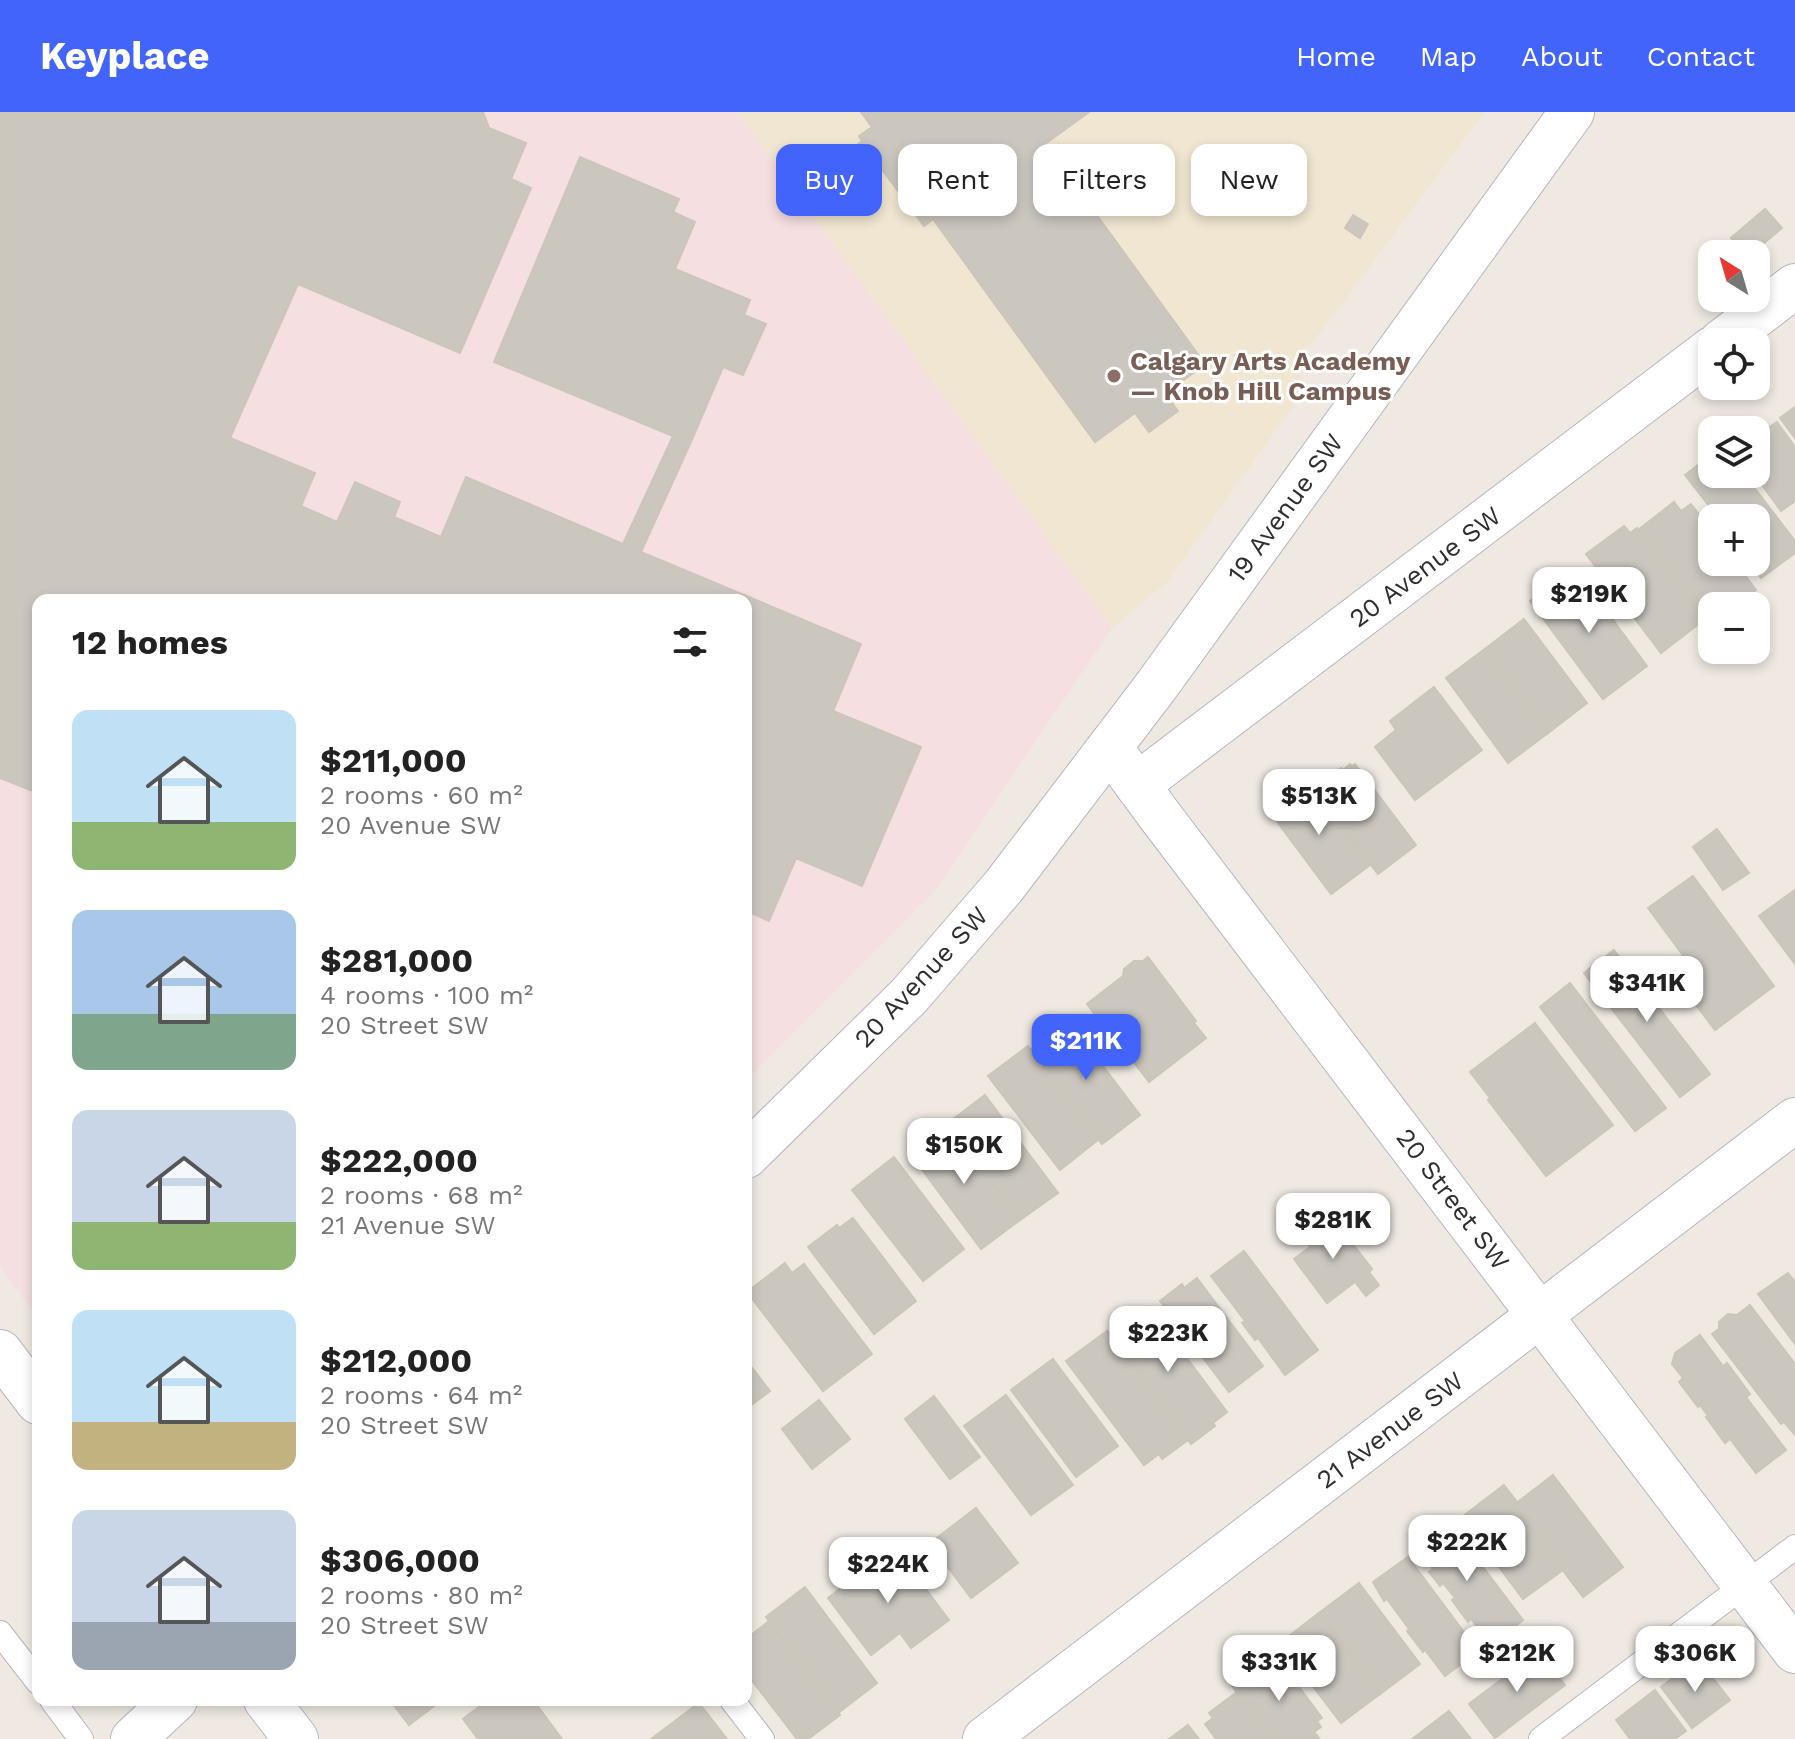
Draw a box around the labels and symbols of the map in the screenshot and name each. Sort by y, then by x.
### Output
north arrow [1698,240,1770,312]
place label: Calgary Arts Academy — Knob Hill Campus [1130,346,1411,406]
marker: Calgary Arts Academy — Knob Hill Campus [1105,367,1123,385]
street label: 19 Avenue SW [1221,428,1349,588]
street label: 20 Avenue SW [1344,500,1507,634]
pin: $219K [1533,567,1645,635]
pin: $513K [1263,769,1375,837]
street label: 20 Avenue SW [848,900,994,1054]
pin: $341K [1591,956,1703,1024]
pin: $211K [1030,1014,1142,1082]
pin: $150K [908,1118,1020,1186]
street label: 20 Street SW [1390,1123,1516,1275]
pin: $281K [1277,1193,1389,1261]
pin: $223K [1112,1306,1224,1374]
street label: 21 Avenue SW [1311,1365,1469,1495]
pin: $222K [1411,1515,1523,1583]
pin: $224K [832,1537,944,1605]
pin: $212K [1461,1626,1573,1694]
pin: $306K [1639,1626,1751,1694]
pin: $331K [1223,1635,1335,1703]

